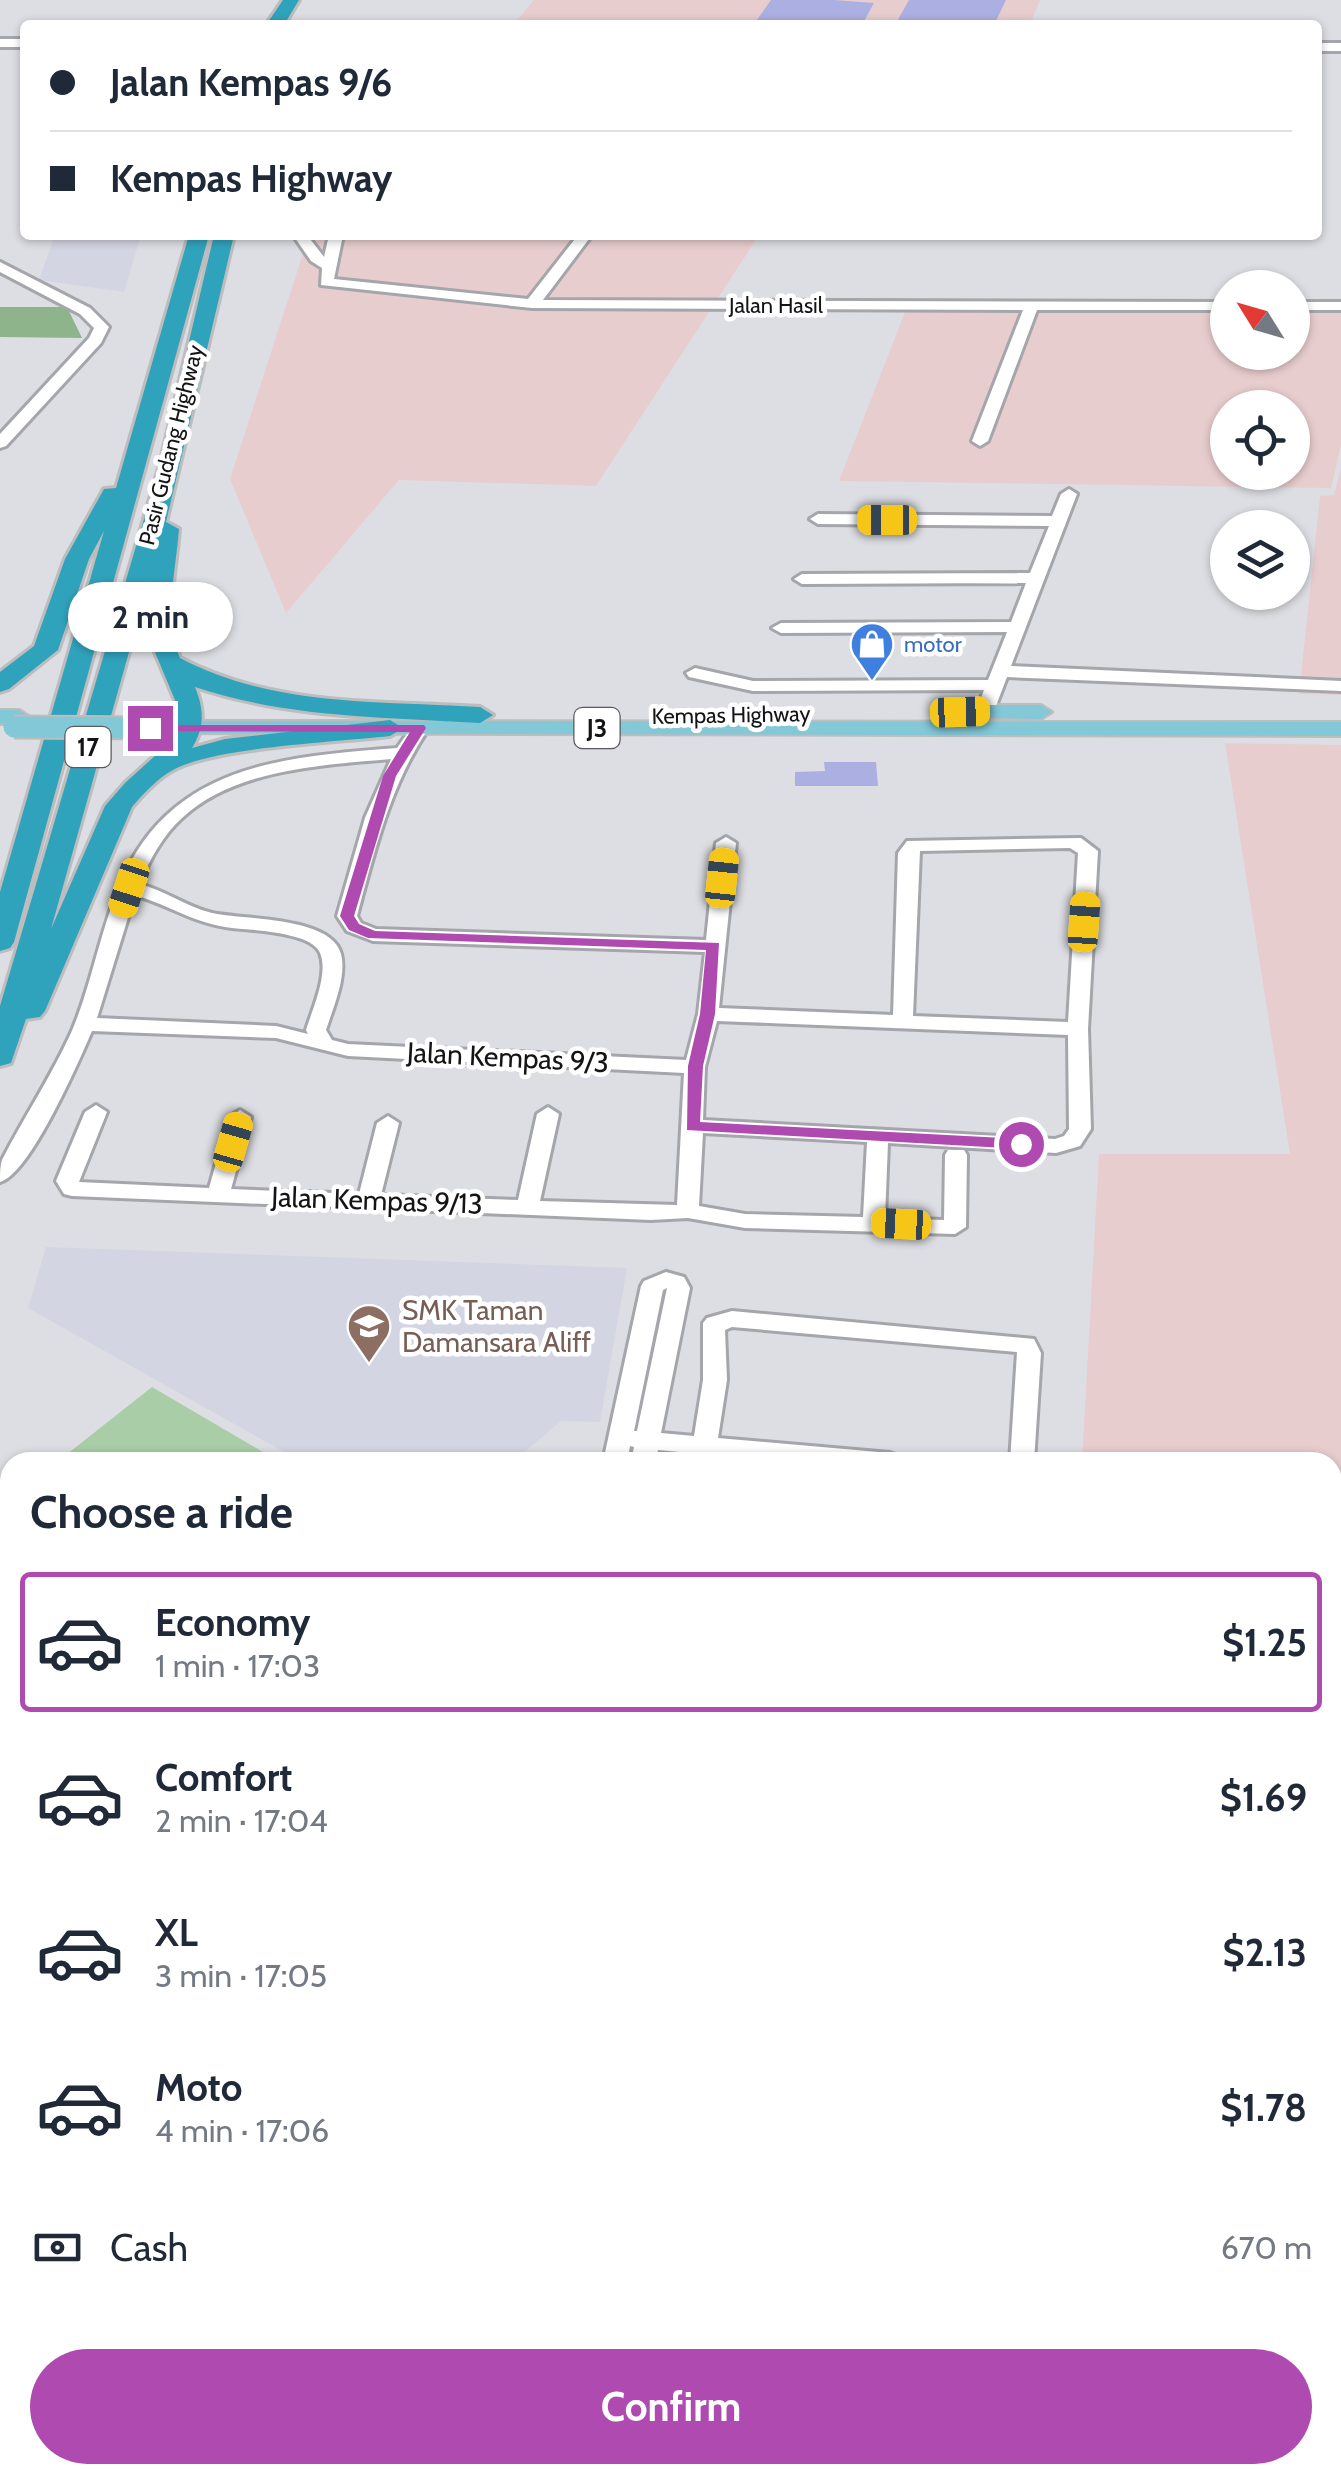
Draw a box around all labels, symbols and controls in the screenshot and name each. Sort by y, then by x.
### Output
text: Jalan Kempas 9/6 [110,59,392,106]
text: Kempas Highway [110,155,392,202]
north arrow [1210,270,1310,370]
map controls [1210,270,1310,610]
street label: Jalan Hasil [728,292,824,319]
street label: Pasir Gudang Highway [133,342,209,548]
button: locate [1210,390,1310,490]
car [857,505,917,535]
button: layers [1210,510,1310,610]
callout: 2 min [68,583,232,653]
text: 2 min [112,597,189,636]
shop icon: motor [849,621,895,682]
place label: motor [904,631,962,658]
car [929,696,991,728]
street label: Kempas Highway [651,700,811,730]
route end [128,706,173,751]
road number: J3 [574,708,620,748]
road number: 17 [66,727,110,767]
car [704,847,740,909]
car [105,855,153,921]
car [1067,891,1101,953]
street label: Jalan Kempas 9/3 [405,1035,610,1079]
car [210,1109,256,1175]
route start [999,1122,1044,1167]
street label: Jalan Kempas 9/13 [270,1179,483,1221]
car [870,1207,932,1241]
place label: SMK Taman Damansara Aliff [402,1293,591,1359]
school or university icon: SMK Taman Damansara Aliff [346,1303,392,1364]
text: Choose a ride [30,1485,293,1539]
icon: car [35,1597,125,1687]
text: Economy [155,1599,310,1646]
text: $1.25 [1222,1619,1307,1666]
text: 1 min · 17:03 [155,1646,320,1685]
icon: car [35,1752,125,1842]
text: Comfort [155,1754,292,1801]
text: $1.69 [1220,1774,1307,1821]
text: 2 min · 17:04 [155,1801,328,1840]
icon: car [35,1907,125,1997]
text: XL [155,1909,198,1956]
text: $2.13 [1223,1929,1307,1976]
text: 3 min · 17:05 [155,1956,327,1995]
icon: car [35,2062,125,2152]
text: Moto [155,2064,242,2111]
text: $1.78 [1220,2084,1307,2131]
text: 4 min · 17:06 [155,2111,329,2150]
icon: cash [30,2220,85,2275]
text: Cash [110,2224,188,2271]
text: 670 m [1221,2228,1312,2267]
button: Confirm [30,2349,1312,2464]

